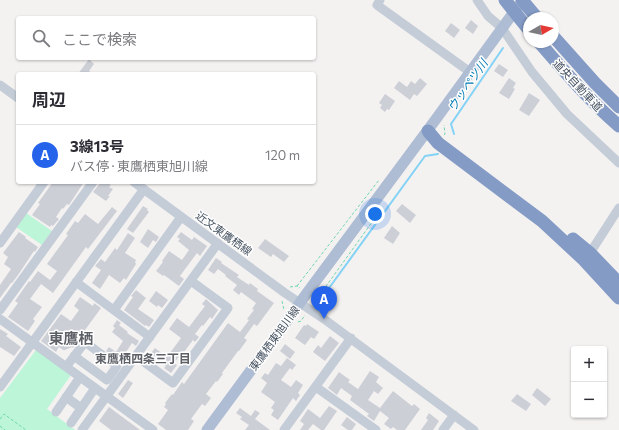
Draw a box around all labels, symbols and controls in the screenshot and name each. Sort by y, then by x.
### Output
north arrow [523,12,559,48]
search box [16,16,316,60]
icon: search [30,27,52,49]
text: ここで検索 [62,30,137,48]
water label: ウッペツ川 [444,55,491,114]
street label: 道央自動車道 [551,56,605,114]
text: 周辺 [32,89,66,110]
text: 3線13号 [70,137,124,155]
text: A [40,147,50,163]
text: 120 m [265,147,300,163]
text: バス停 · 東鷹栖東旭川線 [70,158,208,174]
your location [365,204,385,224]
street label: 近文東鷹栖線 [193,208,255,258]
pin: A [311,286,337,319]
street label: 東鷹栖東旭川線 [246,303,302,373]
district label: 東鷹栖 [48,329,94,347]
map controls [571,346,607,418]
button: + [571,346,607,382]
district label: 東鷹栖四条三丁目 [95,351,191,365]
button: − [571,382,607,418]

